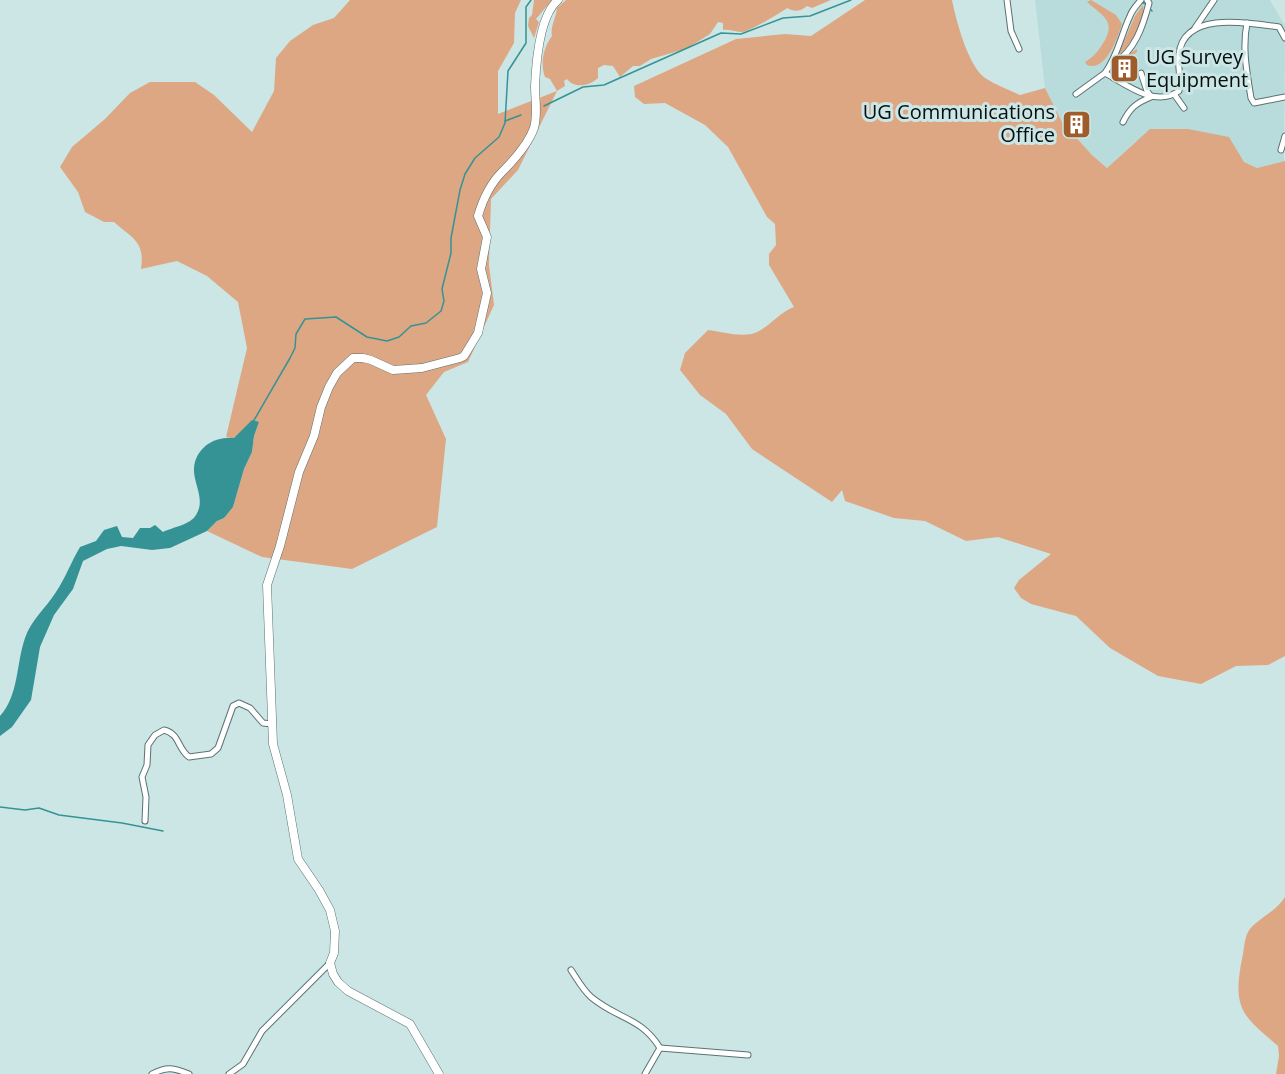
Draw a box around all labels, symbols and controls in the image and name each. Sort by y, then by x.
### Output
place label: UG Survey Equipment [1146,43,1248,93]
building icon: UG Survey Equipment [1109,52,1141,84]
place label: UG Communications Office [863,98,1055,148]
building icon: UG Communications Office [1060,108,1092,140]

